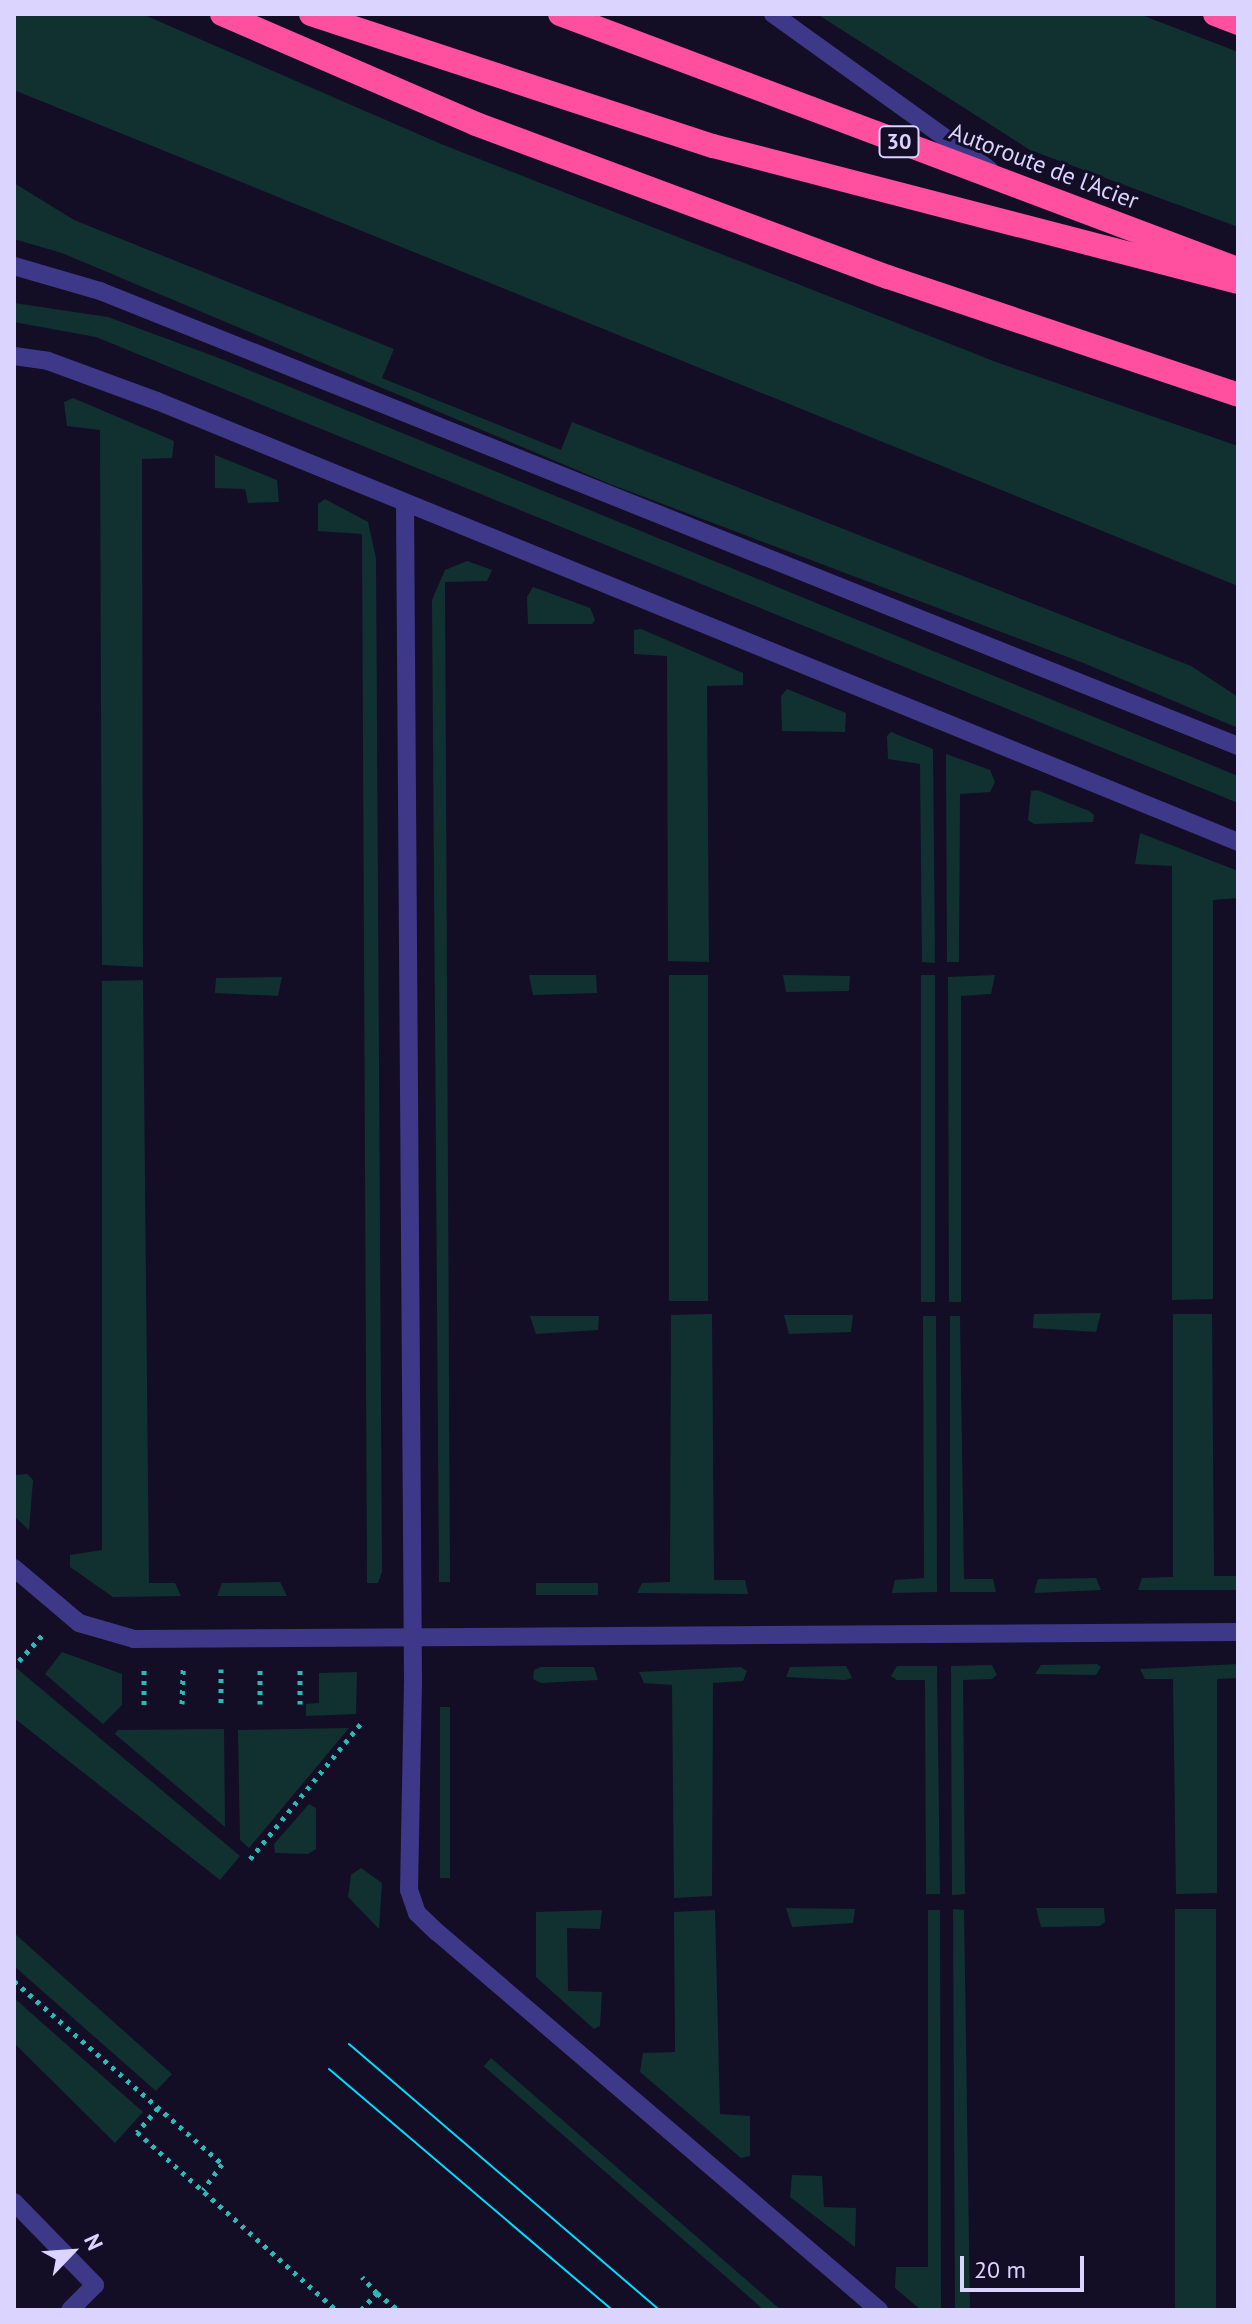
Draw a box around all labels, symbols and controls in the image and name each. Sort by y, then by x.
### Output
street label: Autoroute de l'Acier [945,117,1143,215]
road number: 30 [877,124,921,160]
north arrow [32,2212,112,2292]
text: N [78,2229,109,2254]
scale bar [964,2240,1088,2290]
text: 20 m [974,2254,1026,2285]

